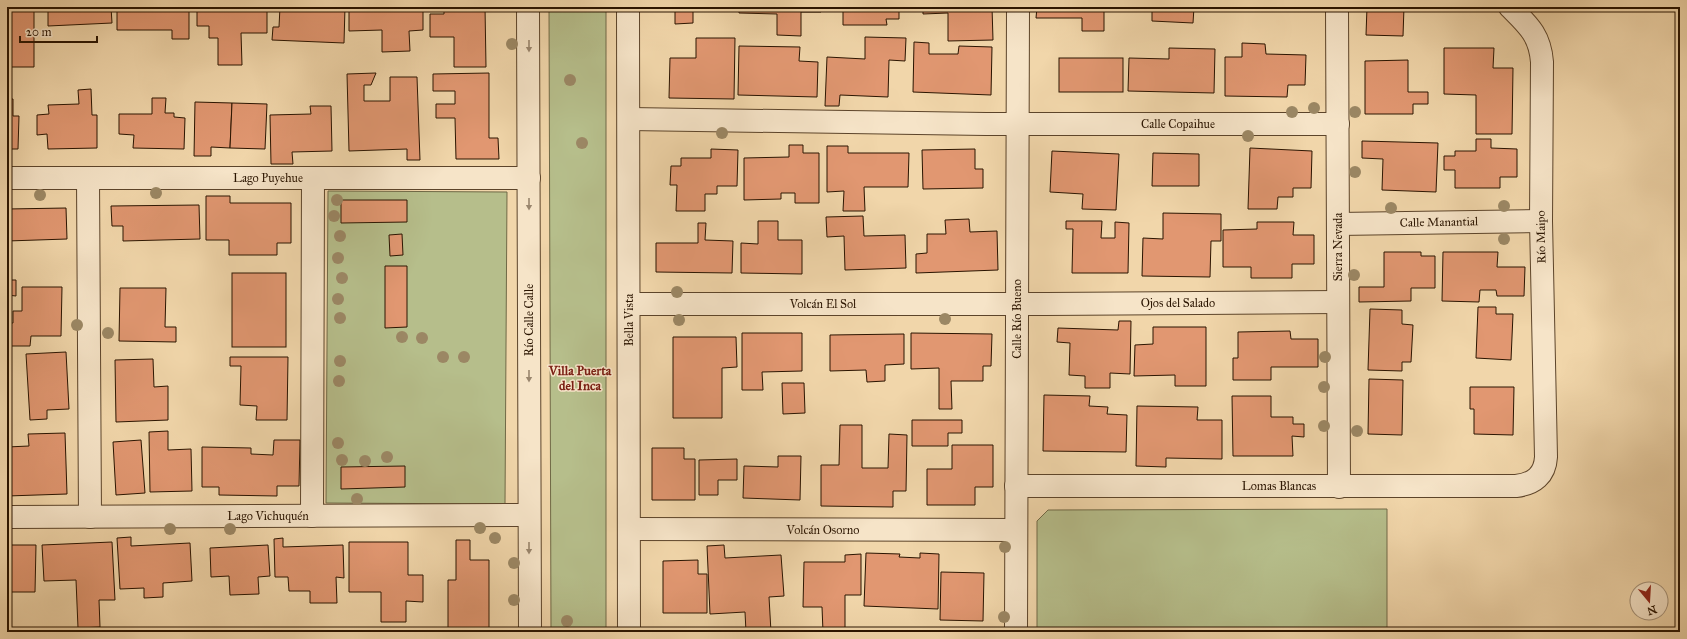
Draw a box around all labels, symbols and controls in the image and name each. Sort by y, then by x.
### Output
scale bar [20,18,97,44]
text: 20 m [26,25,52,39]
one-way arrow [526,40,532,53]
street label: Calle Copaihue [1141,117,1215,131]
street label: Lago Puyehue [233,171,303,186]
one-way arrow [526,198,532,211]
street label: Río Maipo [1534,210,1548,264]
street label: Sierra Nevada [1331,212,1345,281]
street label: Calle Manantial [1400,214,1479,230]
street label: Calle Río Bueno [1010,279,1024,359]
street label: Río Calle Calle [522,284,536,356]
street label: Bella Vista [622,293,636,346]
street label: Ojos del Salado [1141,296,1215,310]
street label: Volcán El Sol [789,297,857,311]
district label: Villa Puerta del Inca [548,363,612,394]
one-way arrow [526,370,532,383]
street label: Lomas Blancas [1242,479,1316,493]
street label: Lago Vichuquén [227,509,309,524]
street label: Volcán Osorno [786,523,859,537]
one-way arrow [526,542,532,555]
north arrow [1629,581,1669,621]
text: N [1645,602,1658,618]

